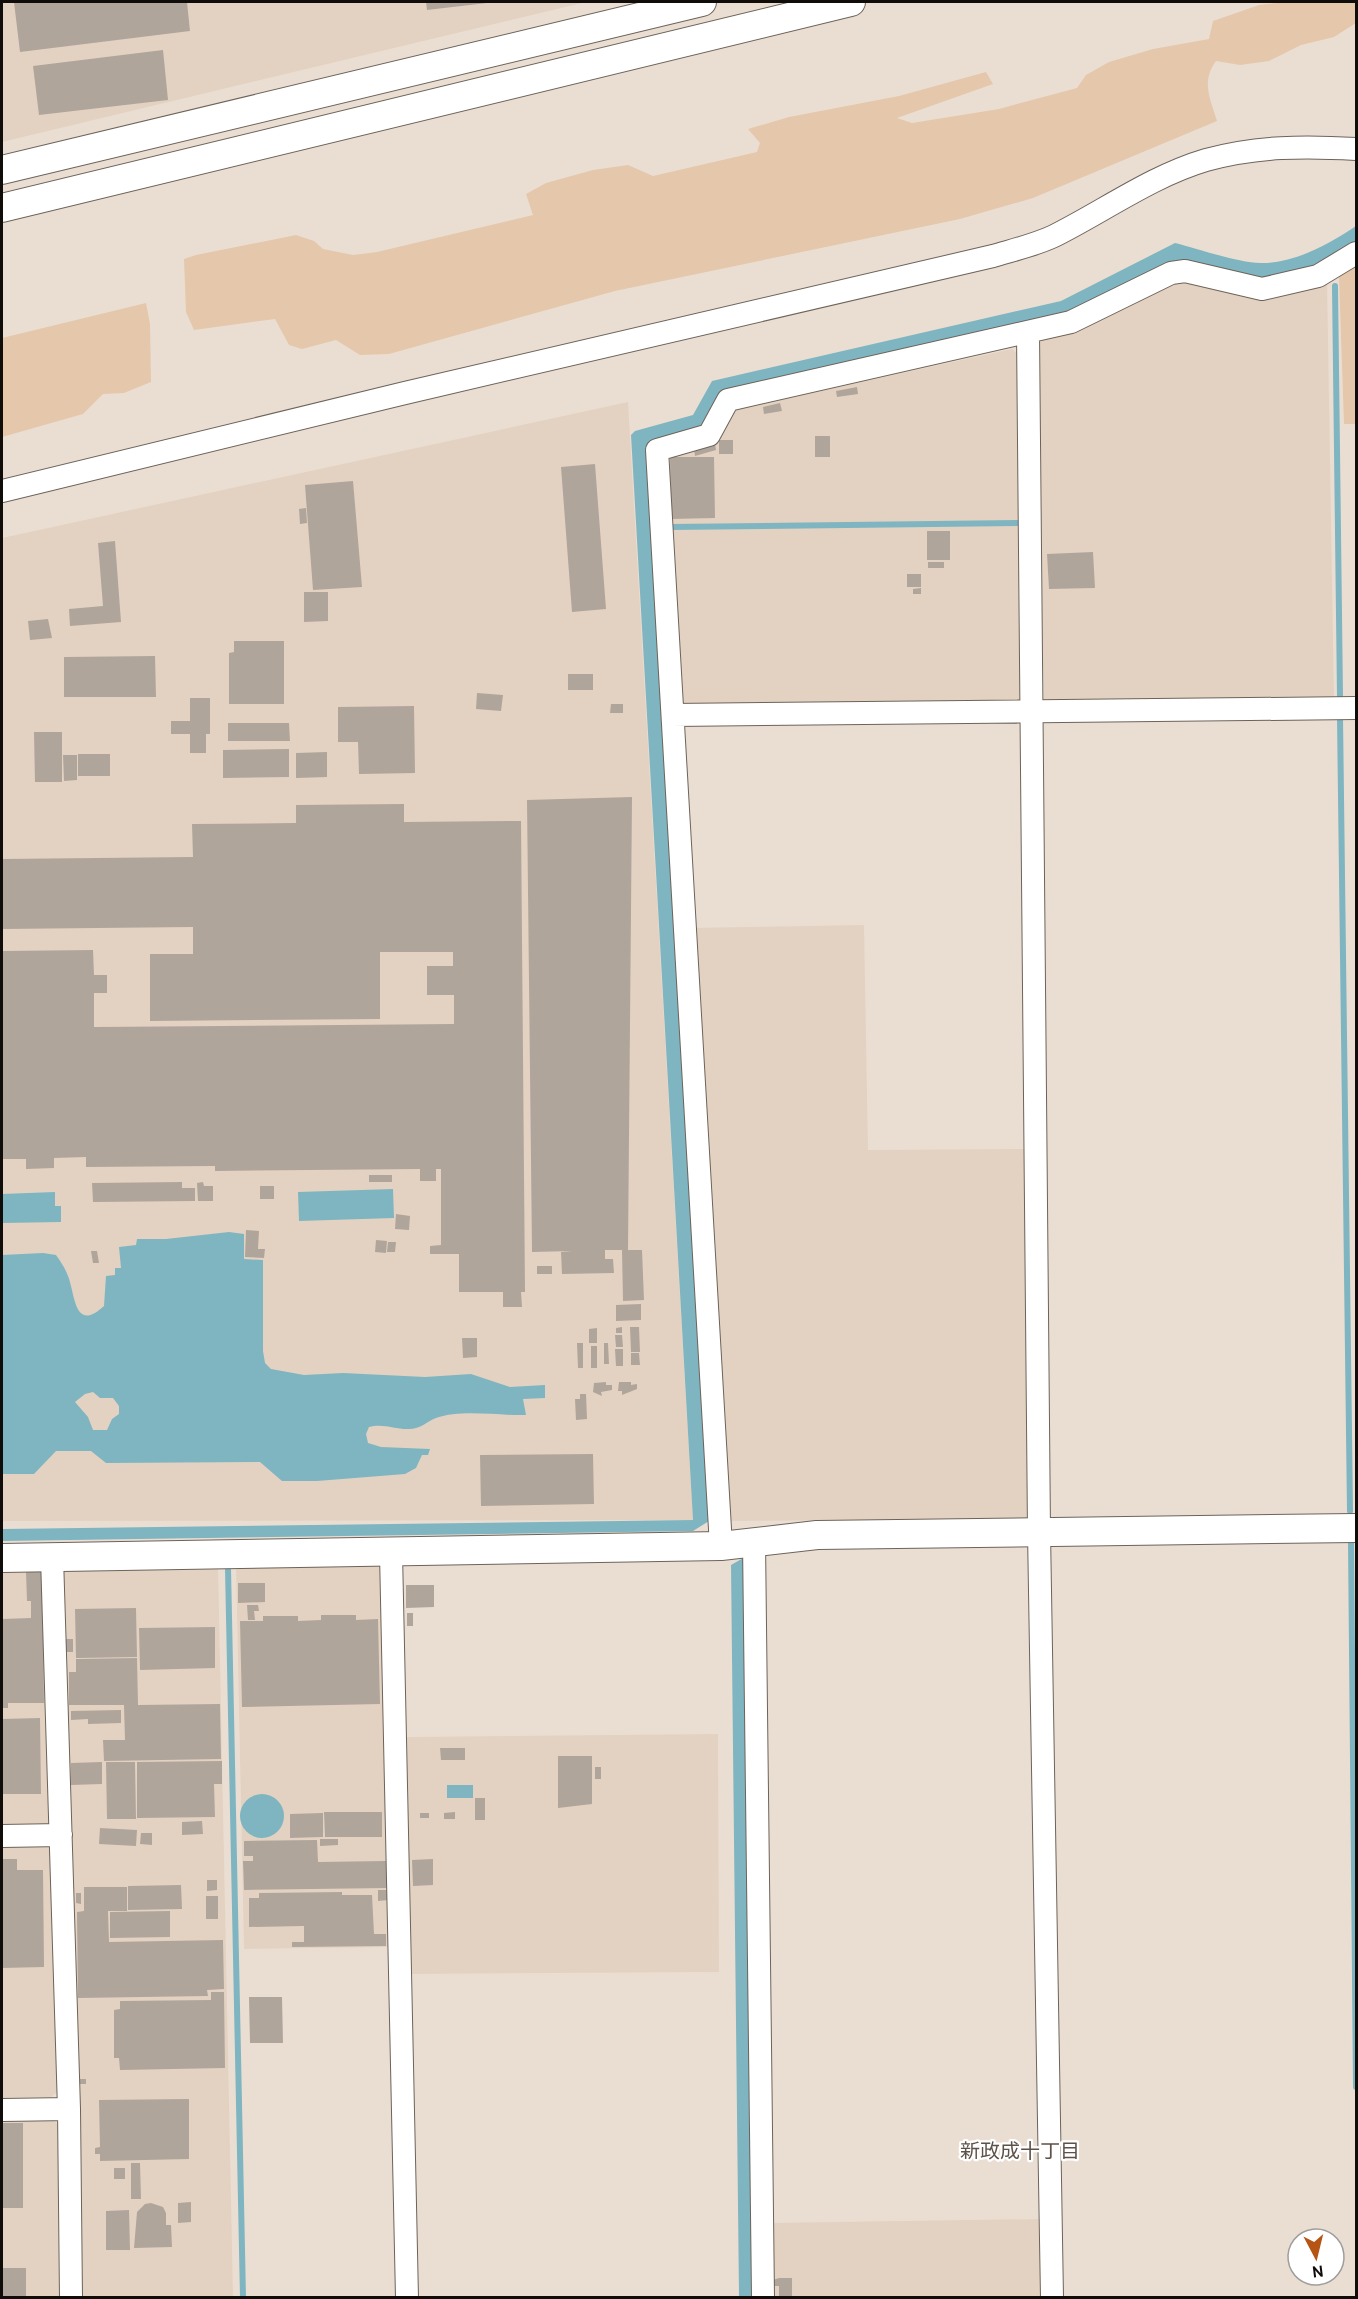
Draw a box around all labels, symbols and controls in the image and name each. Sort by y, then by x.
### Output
district label: 新政成十丁目 [960,2139,1080,2163]
north arrow [1286,2227,1346,2287]
text: N [1311,2261,1325,2282]

